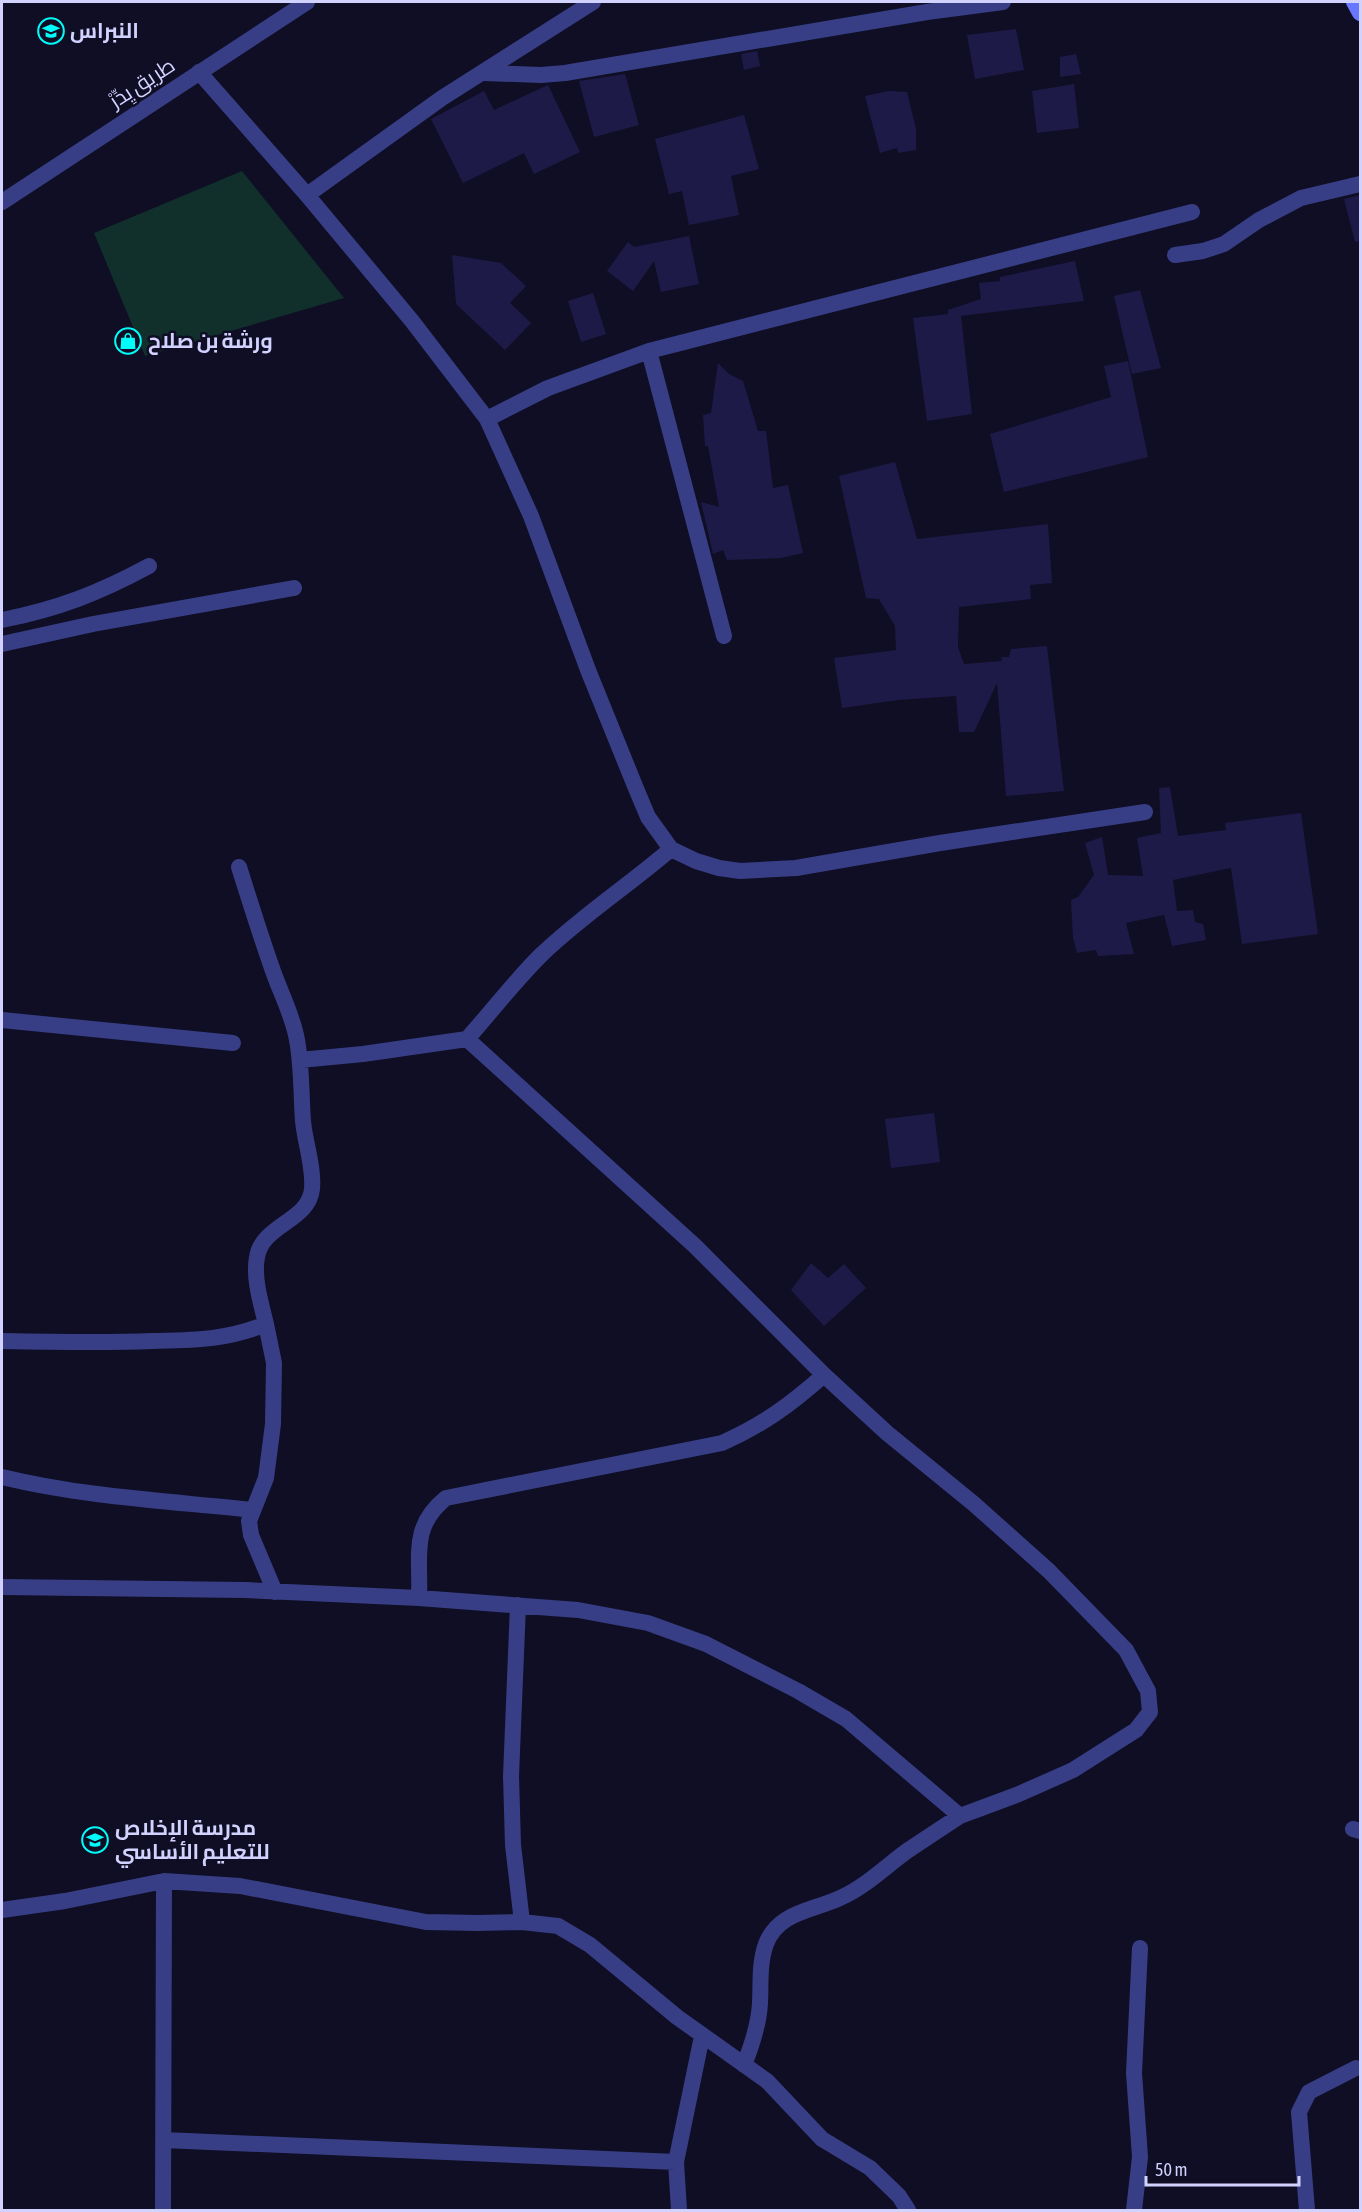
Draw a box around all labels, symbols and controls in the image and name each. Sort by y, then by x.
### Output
school or university icon: النبراس [36,16,66,46]
place label: النبراس [70,18,139,43]
street label: طريق يِدِّرْ [103,52,180,115]
shop icon: ورشة بن صلاح [113,326,143,356]
place label: ورشة بن صلاح [148,328,273,355]
place label: مدرسة الإخلاص للتعليم الأساسي [115,1815,270,1868]
school or university icon: مدرسة الإخلاص للتعليم الأساسي [80,1825,110,1855]
scale bar [1146,2149,1299,2187]
text: 50 m [1155,2159,1187,2180]

